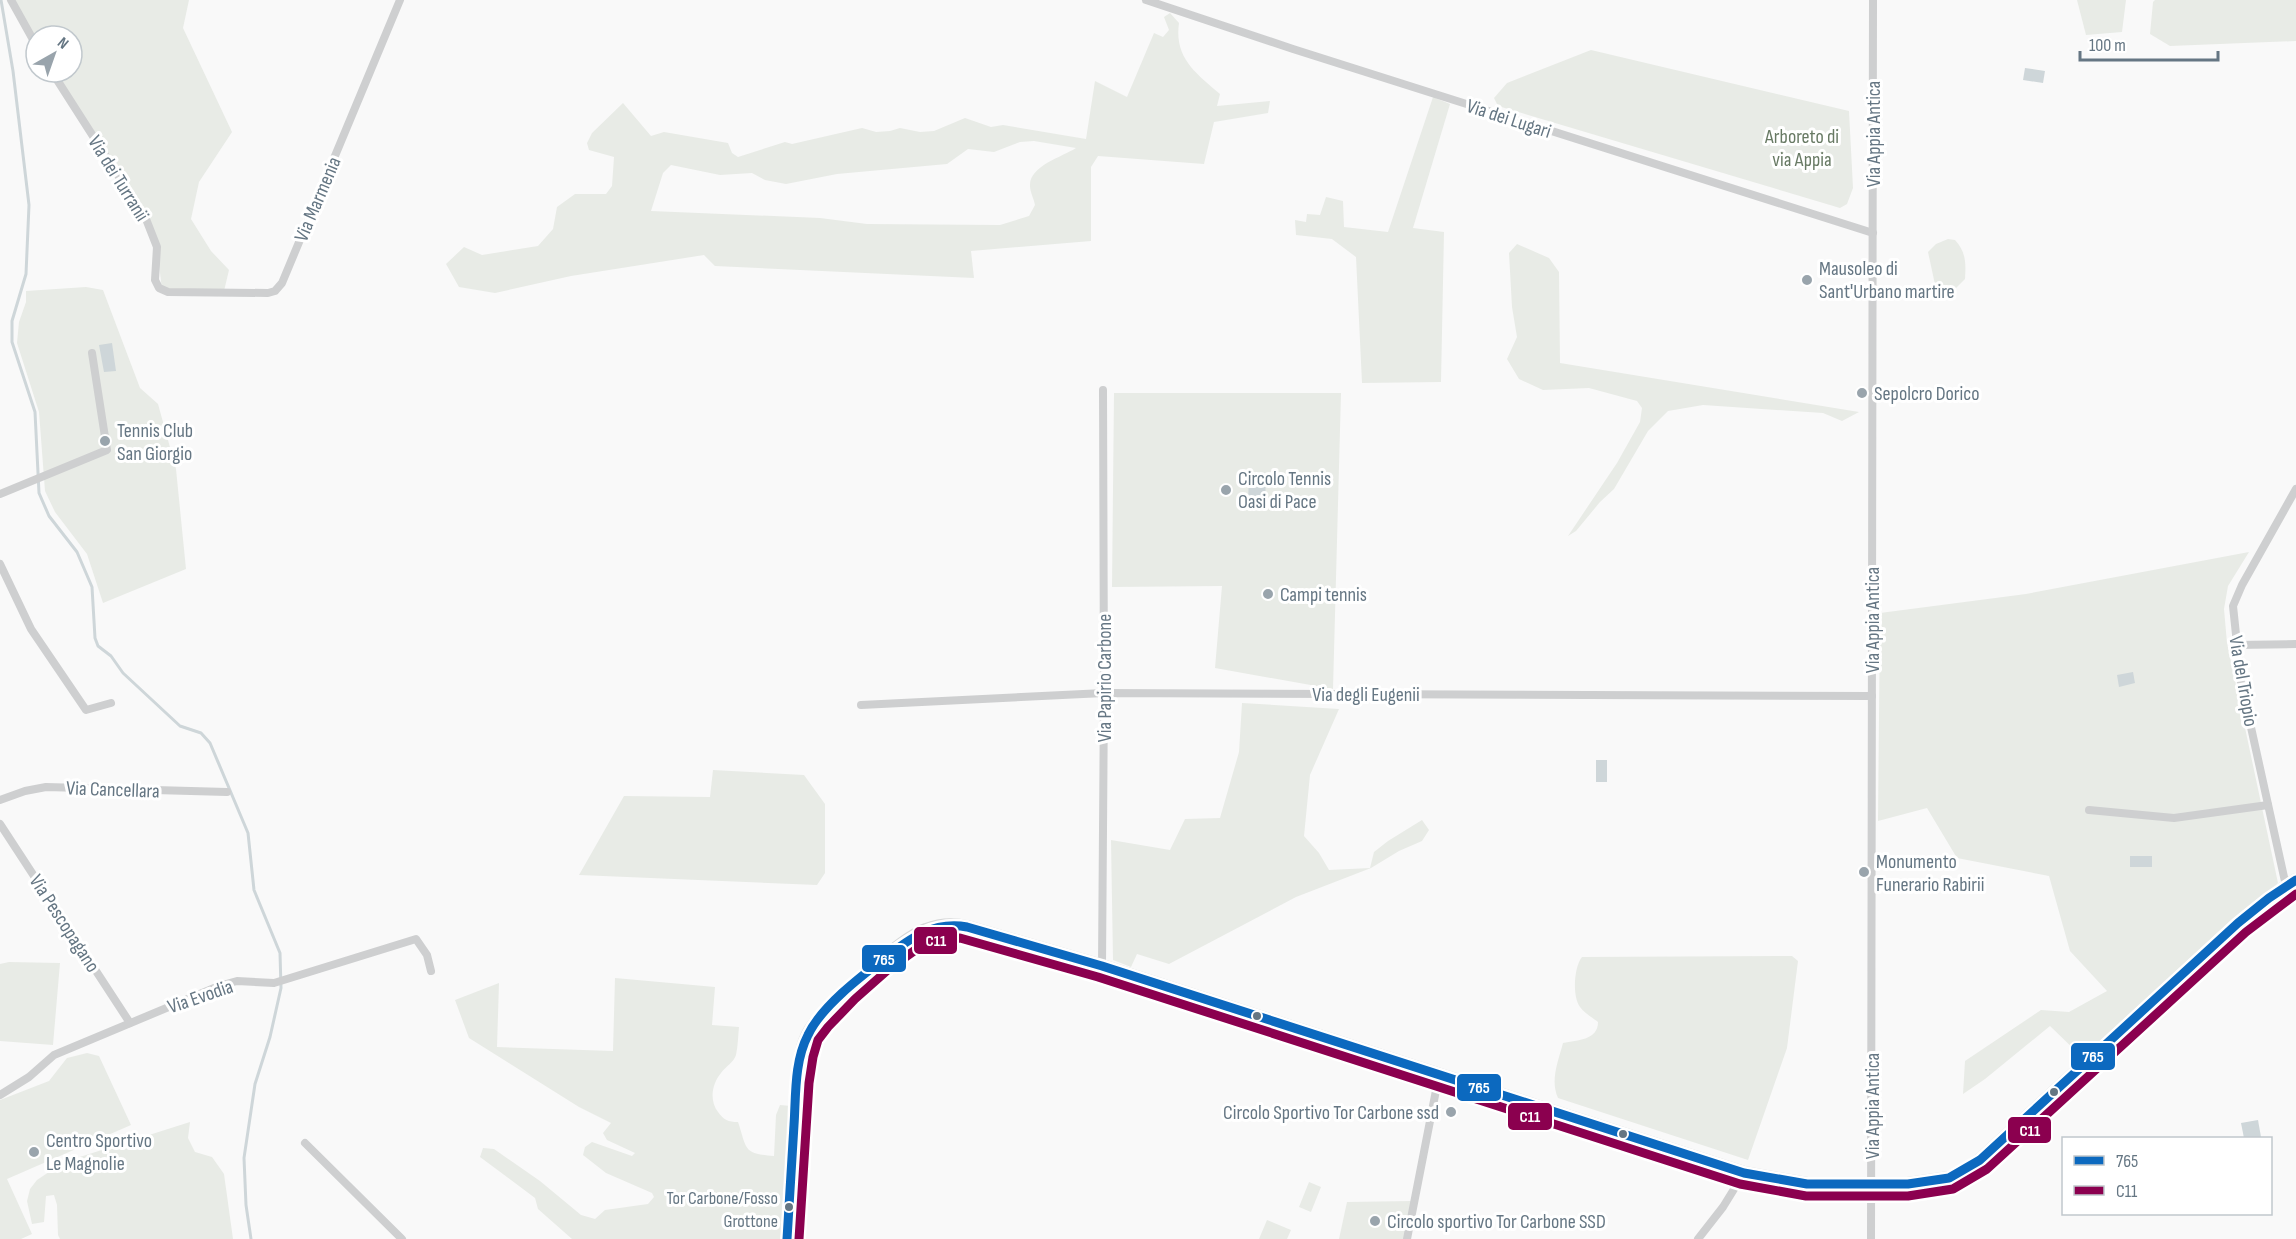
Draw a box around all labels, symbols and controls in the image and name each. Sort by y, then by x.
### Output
north arrow [24,24,84,84]
scale bar [2080,24,2218,62]
text: N [53,34,72,54]
text: 100 m [2089,35,2126,56]
street label: Via Appia Antica [1862,81,1886,187]
street label: Via dei Lugari [1463,94,1554,144]
park label: Arboreto di via Appia [1764,125,1839,172]
street label: Via dei Turranii [82,131,154,226]
street label: Via Marmenia [289,153,347,245]
place label: Mausoleo di Sant'Urbano martire [1819,257,1955,304]
marker: Mausoleo di Sant'Urbano martire [1800,273,1814,287]
place label: Sepolcro Dorico [1874,382,1979,406]
marker: Sepolcro Dorico [1855,386,1869,400]
place label: Tennis Club San Giorgio [117,419,193,466]
marker: Tennis Club San Giorgio [98,434,112,448]
place label: Circolo Tennis Oasi di Pace [1238,467,1331,514]
marker: Circolo Tennis Oasi di Pace [1219,483,1233,497]
street label: Via Appia Antica [1861,567,1885,673]
place label: Campi tennis [1280,583,1367,607]
marker: Campi tennis [1261,587,1275,601]
street label: Via Papirio Carbone [1093,614,1117,742]
street label: Via del Triopio [2223,634,2263,728]
street label: Via degli Eugenii [1312,683,1420,707]
street label: Via Cancellara [66,776,160,804]
place label: Monumento Funerario Rabirii [1876,850,1984,897]
marker: Monumento Funerario Rabirii [1857,865,1871,879]
street label: Via Pescopagano [24,870,105,977]
line badge: C11 [913,926,958,955]
text: C11 [926,932,947,951]
line badge: 765 [861,944,907,973]
text: 765 [873,951,895,970]
street label: Via Evodia [165,975,236,1019]
unlabelled marker [1251,1010,1263,1022]
line badge: 765 [2070,1042,2116,1071]
text: 765 [2082,1048,2104,1067]
street label: Via Appia Antica [1861,1053,1885,1159]
line badge: 765 [1456,1073,1502,1102]
text: 765 [1468,1079,1490,1098]
unlabelled marker [2048,1086,2060,1098]
place label: Circolo Sportivo Tor Carbone ssd [1223,1101,1439,1125]
line badge: C11 [1507,1102,1553,1131]
marker: Circolo Sportivo Tor Carbone ssd [1444,1105,1458,1119]
text: C11 [1520,1108,1541,1127]
line badge: C11 [2007,1116,2052,1144]
text: C11 [2020,1122,2041,1141]
unlabelled marker [1617,1128,1629,1140]
place label: Centro Sportivo Le Magnolie [46,1129,152,1176]
legend [2062,1137,2272,1215]
marker: Centro Sportivo Le Magnolie [27,1145,41,1159]
text: 765 [2116,1151,2138,1172]
text: C11 [2116,1181,2138,1202]
place label: Tor Carbone/Fosso Grottone [667,1188,778,1232]
marker: Tor Carbone/Fosso Grottone [783,1201,795,1213]
place label: Circolo sportivo Tor Carbone SSD [1387,1210,1606,1234]
marker: Circolo sportivo Tor Carbone SSD [1368,1214,1382,1228]

